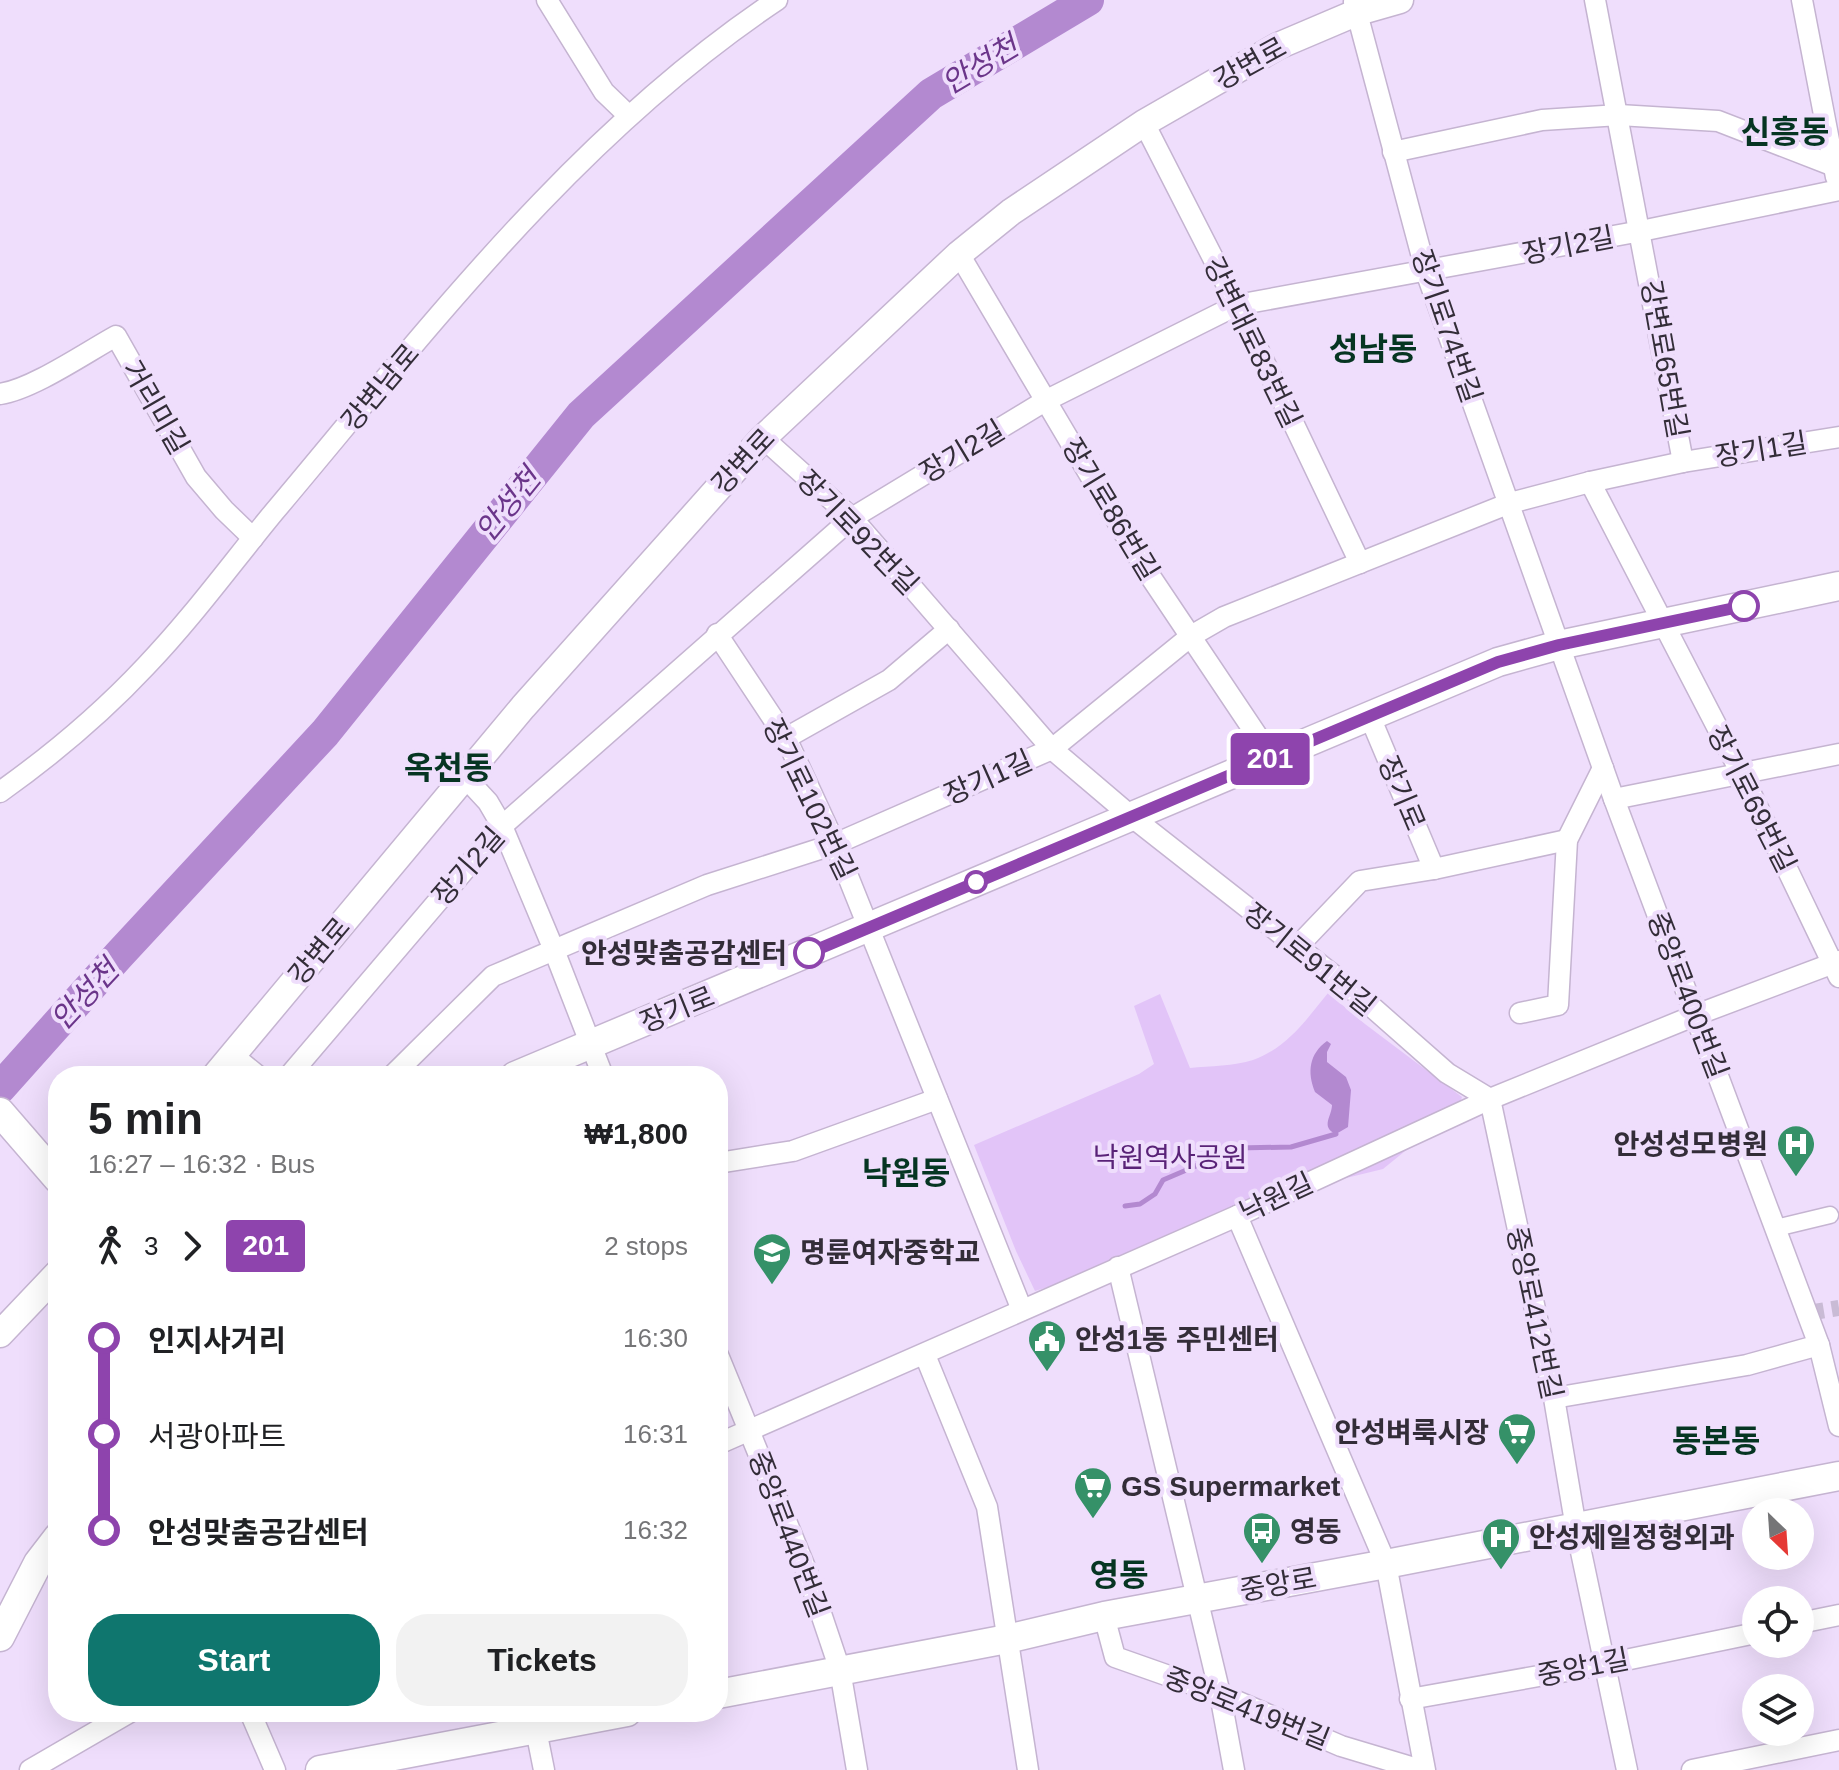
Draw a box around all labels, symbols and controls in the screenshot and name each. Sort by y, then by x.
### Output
water label: 안성천 [936,27,1027,100]
street label: 강변로 [1209,31,1292,96]
district label: 신흥동 [1741,114,1829,150]
street label: 장기2길 [1520,221,1617,270]
street label: 장기로74번길 [1406,245,1487,407]
street label: 강변대로83번길 [1198,252,1307,432]
street label: 강변로65번길 [1635,278,1694,441]
district label: 성남동 [1329,331,1417,367]
street label: 강변남로 [335,338,425,437]
street label: 거리미길 [116,355,195,460]
street label: 장기2길 [914,414,1010,489]
street label: 강변로 [706,423,781,500]
street label: 장기1길 [1713,427,1809,472]
street label: 장기로86번길 [1056,433,1165,586]
water label: 안성천 [469,459,549,547]
street label: 장기로92번길 [791,464,924,601]
unlabelled marker [1729,591,1759,621]
street label: 장기로102번길 [757,714,862,885]
street label: 장기로69번길 [1701,721,1802,878]
line badge: 201 [1224,733,1316,785]
text: 201 [1247,743,1293,774]
street label: 장기1길 [939,744,1037,811]
district label: 옥천동 [404,750,492,786]
street label: 장기로 [1372,752,1431,835]
street label: 장기2길 [426,821,511,912]
unlabelled marker [965,871,987,893]
street label: 장기로91번길 [1238,897,1382,1022]
street label: 중앙로400번길 [1642,908,1733,1083]
street label: 강변로 [283,912,356,991]
place label: 안성맞춤공감센터 [581,938,787,969]
marker: 안성맞춤공감센터 [794,938,824,968]
water label: 안성천 [44,951,127,1036]
street label: 장기로 [636,981,719,1038]
text: 5 min [88,1094,203,1143]
text: ₩1,800 [585,1117,688,1150]
hospital icon: 안성성모병원 [1775,1123,1817,1178]
place label: 안성성모병원 [1613,1129,1768,1160]
park label: 낙원역사공원 [1093,1142,1247,1173]
text: 16:27 – 16:32 · Bus [88,1149,315,1179]
district label: 낙원동 [862,1155,950,1191]
street label: 낙원길 [1235,1167,1318,1228]
icon: walk [88,1224,132,1268]
icon: forward [170,1224,214,1268]
street label: 중앙로412번길 [1501,1224,1568,1402]
text: 201 [242,1230,289,1261]
text: 3 [144,1231,158,1261]
text: 2 stops [604,1231,688,1261]
school or university icon: 명륜여자중학교 [751,1231,793,1286]
place label: 명륜여자중학교 [800,1237,980,1268]
public building icon: 안성1동 주민센터 [1026,1318,1068,1373]
text: 16:30 [623,1323,688,1353]
text: 인지사거리 [148,1324,286,1357]
place label: 안성1동 주민센터 [1075,1324,1279,1355]
supermarket icon: 안성벼룩시장 [1496,1411,1538,1466]
place label: 안성벼룩시장 [1334,1417,1489,1448]
text: 16:31 [623,1419,688,1449]
text: 서광아파트 [148,1420,286,1453]
district label: 동본동 [1672,1423,1760,1459]
street label: 중앙로440번길 [743,1447,834,1622]
supermarket icon: GS Supermarket [1072,1465,1114,1520]
place label: GS Supermarket [1121,1471,1340,1502]
north arrow [1742,1498,1814,1570]
map controls [1742,1498,1814,1746]
bus stop icon: 영동 [1241,1510,1283,1565]
text: 16:32 [623,1515,688,1545]
text: 안성맞춤공감센터 [148,1516,369,1549]
place label: 영동 [1290,1516,1342,1547]
hospital icon: 안성제일정형외과 [1480,1516,1522,1571]
place label: 안성제일정형외과 [1529,1522,1735,1553]
district label: 영동 [1090,1557,1148,1593]
street label: 중앙로 [1237,1563,1319,1606]
button: locate [1742,1586,1814,1658]
button: Start [88,1614,380,1706]
button: Tickets [396,1614,688,1706]
street label: 중앙1길 [1535,1643,1632,1692]
street label: 중앙로419번길 [1160,1661,1334,1756]
button: layers [1742,1674,1814,1746]

